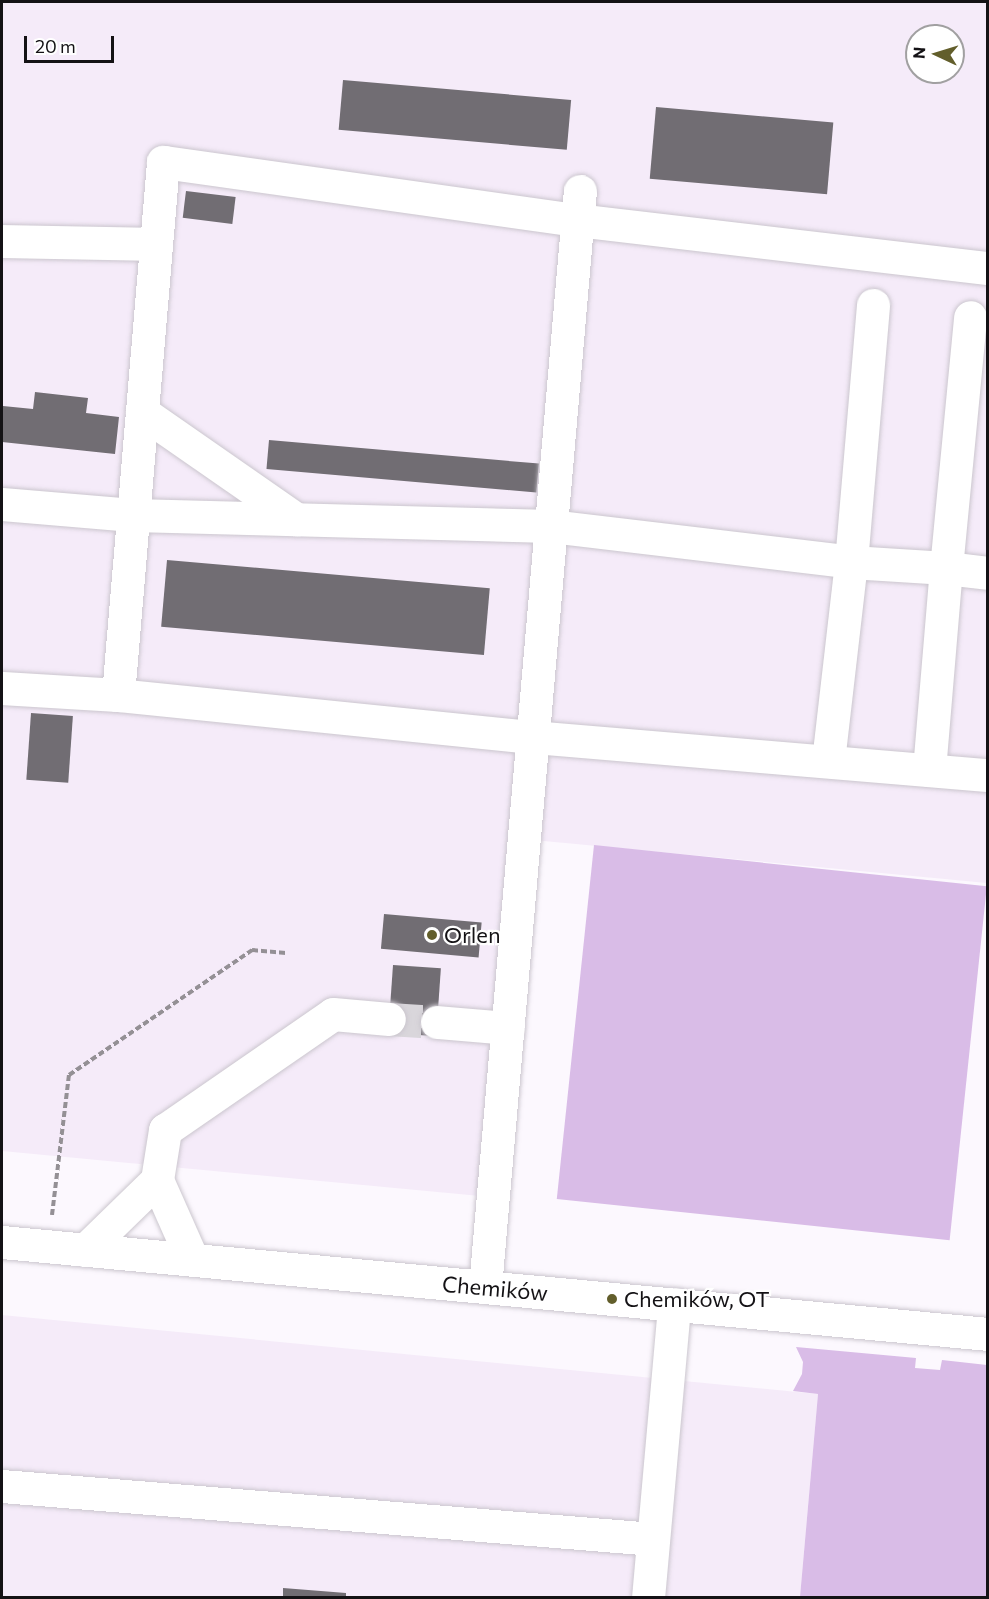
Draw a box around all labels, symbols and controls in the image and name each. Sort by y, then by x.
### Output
scale bar [27,24,117,62]
north arrow [905,24,965,84]
text: 20 m [35,35,76,57]
text: N [909,46,928,59]
place label: Orlen [444,922,501,948]
marker: Orlen [425,928,439,942]
street label: Chemików [441,1270,549,1306]
place label: Chemików, OT [624,1286,770,1312]
marker: Chemików, OT [605,1292,619,1306]

